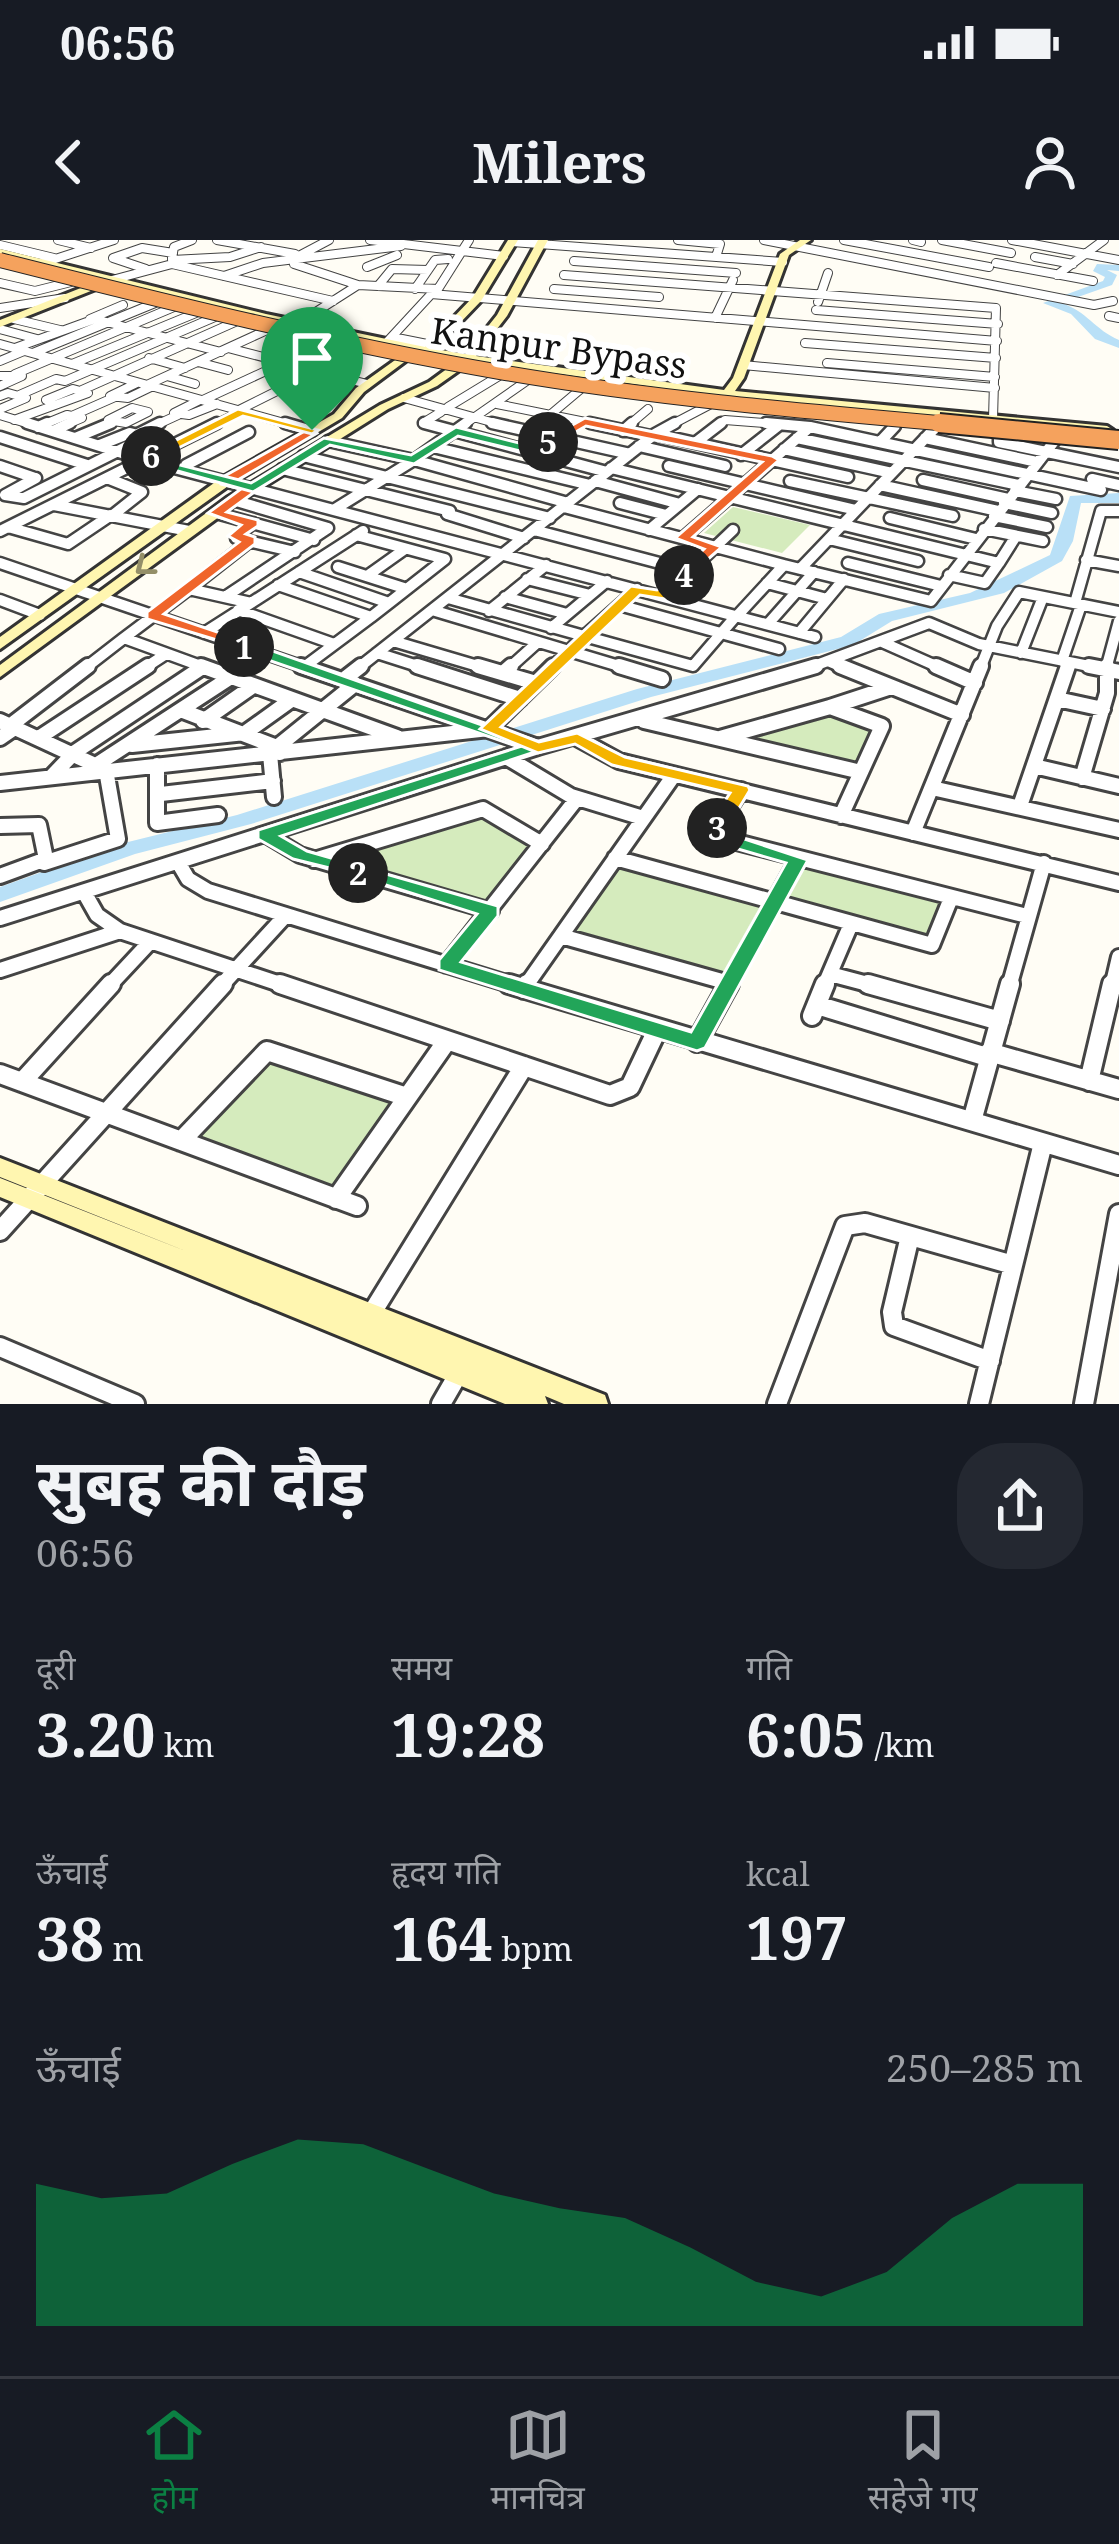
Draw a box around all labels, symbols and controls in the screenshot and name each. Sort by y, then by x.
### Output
text: 06:56 [60,12,175,73]
text: Milers [472,125,647,199]
icon: back [36,129,102,195]
icon: person [1017,129,1083,195]
street label: Kanpur Bypass [428,305,690,390]
pin [261,307,363,430]
icon: arrive [279,325,345,391]
pin: 5 [518,412,578,472]
text: 5 [539,419,557,464]
pin: 6 [121,426,181,486]
text: 6 [142,433,160,478]
pin: 4 [654,545,714,605]
text: 4 [675,552,693,597]
one-way arrow [135,553,157,574]
pin: 1 [214,617,274,677]
text: 1 [235,624,253,669]
pin: 3 [687,798,747,858]
text: 3 [708,805,726,850]
pin: 2 [328,843,388,903]
text: 2 [349,850,367,895]
text: सुबह की दौड़ [36,1435,366,1525]
button: share [957,1443,1083,1569]
text: 06:56 [36,1525,134,1578]
text: दूरी [36,1645,76,1690]
text: समय [391,1645,452,1690]
text: गति [746,1645,792,1690]
text: 3.20 [36,1693,155,1775]
text: 19:28 [391,1693,545,1775]
text: 6:05 [746,1693,866,1775]
text: km [155,1722,214,1767]
text: /km [866,1722,935,1767]
text: ऊँचाई [36,1849,108,1894]
text: हृदय गति [391,1849,500,1894]
text: kcal [746,1851,810,1896]
text: 197 [746,1896,848,1978]
text: 38 [36,1897,104,1979]
text: 164 [391,1897,493,1979]
text: m [104,1926,144,1971]
text: bpm [493,1926,573,1971]
text: ऊँचाई [36,2040,121,2093]
text: 250–285 m [886,2040,1083,2093]
tab: होम [141,2402,207,2522]
tab: मानचित्र [490,2402,585,2522]
tab: सहेजे गए [868,2402,977,2522]

